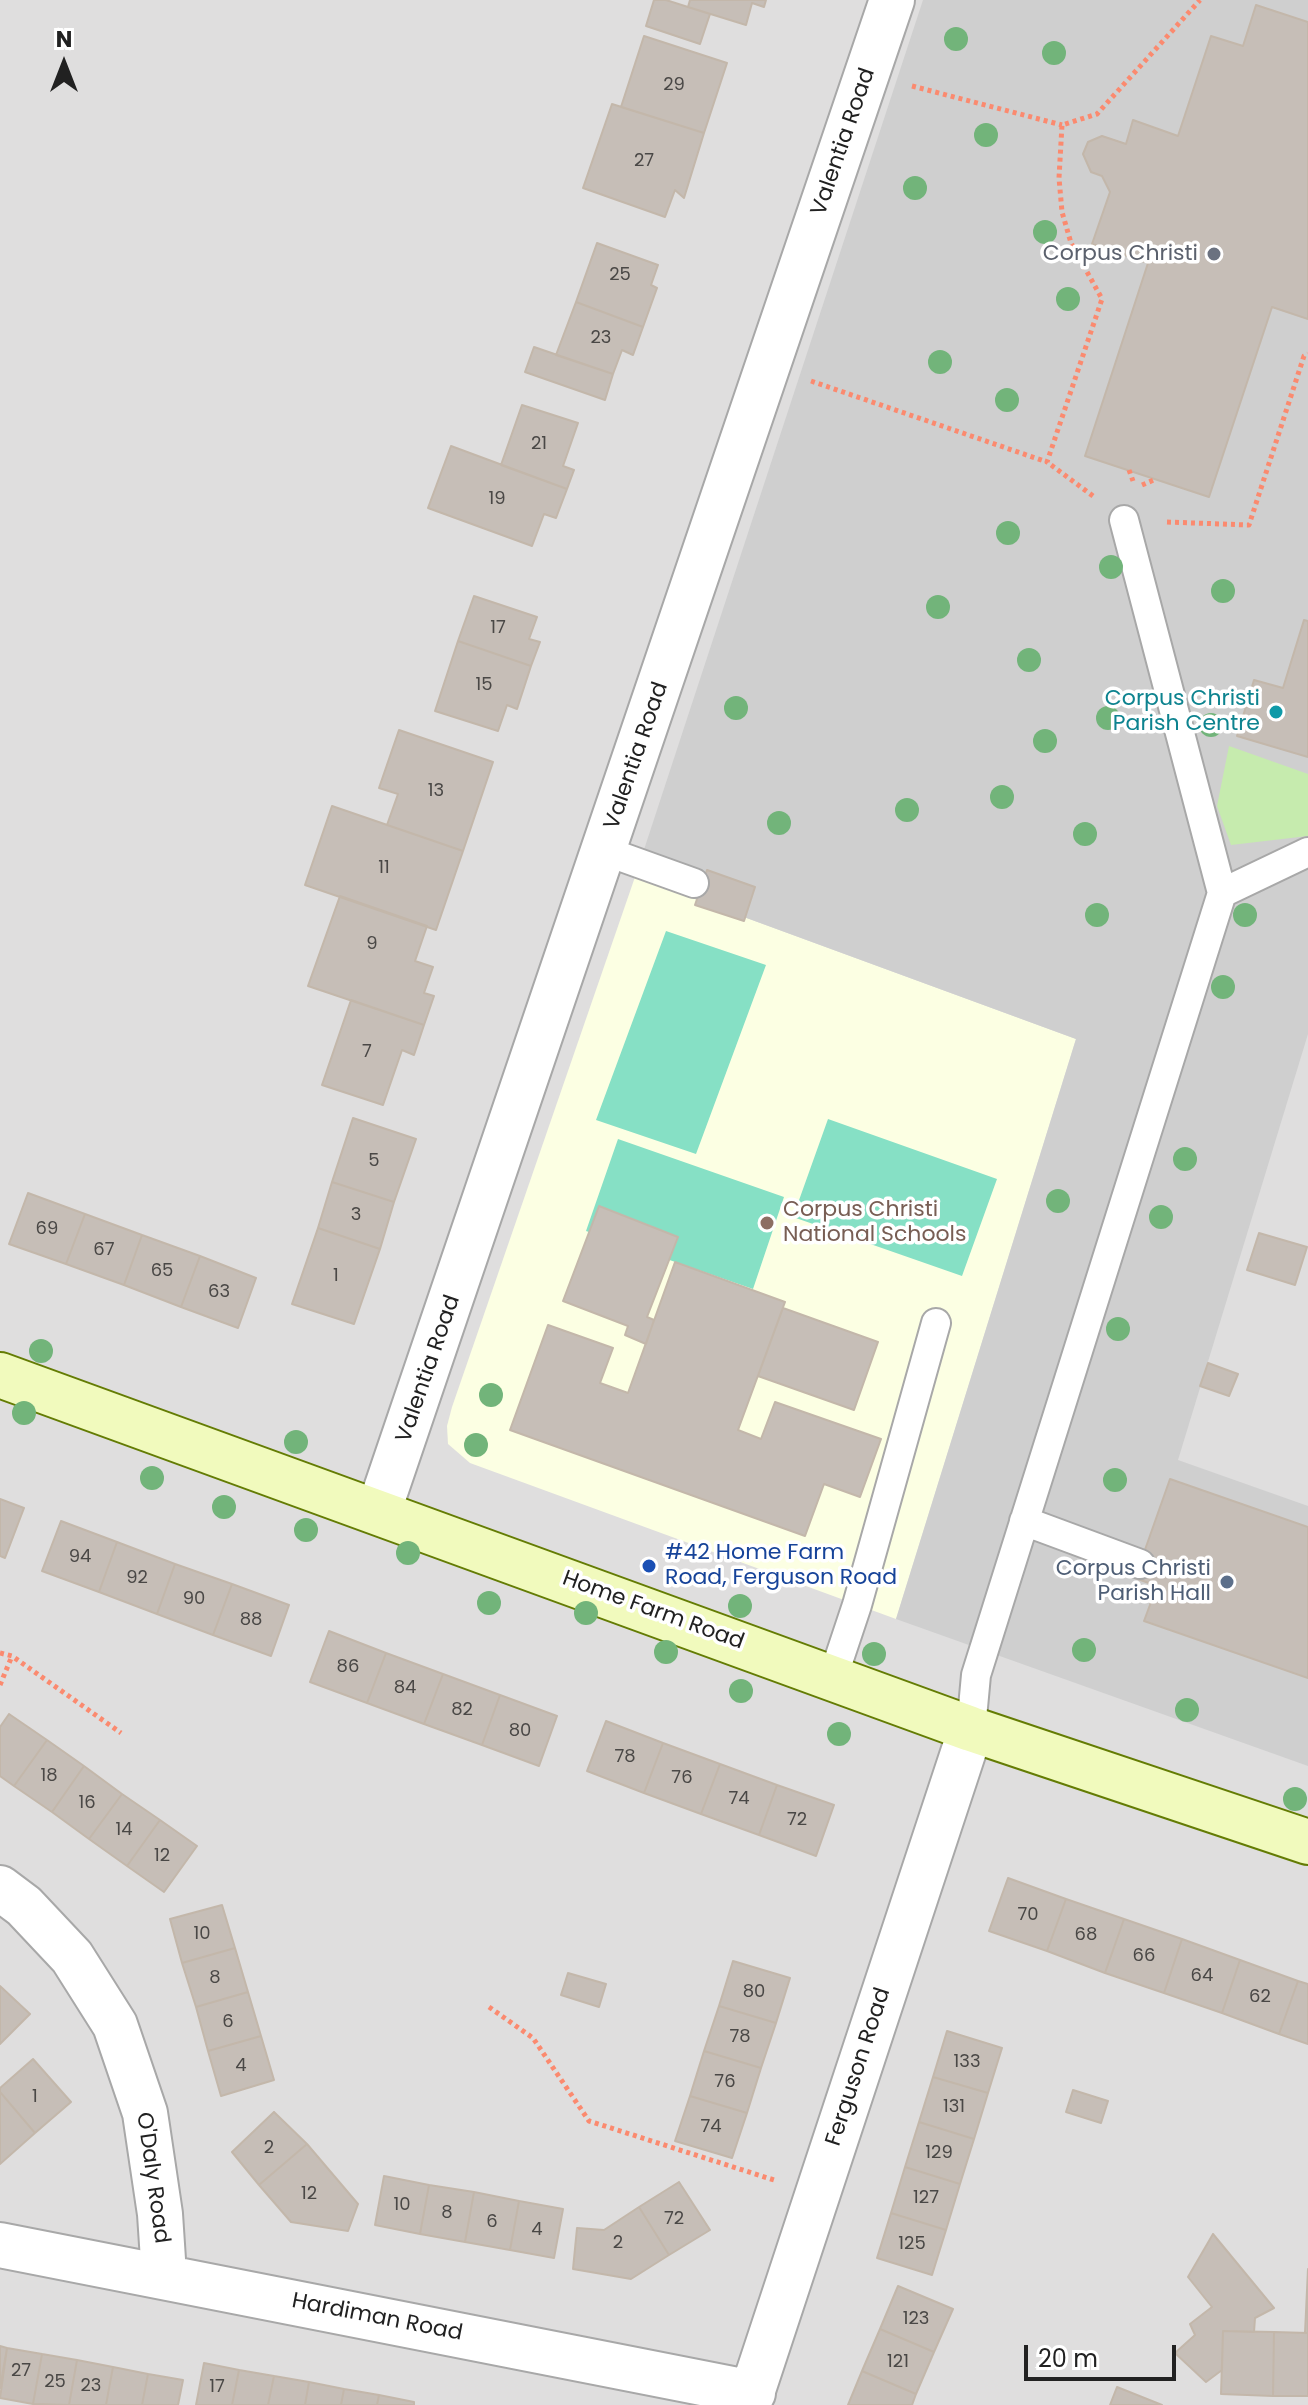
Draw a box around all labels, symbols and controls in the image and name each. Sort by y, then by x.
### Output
north arrow [24,24,104,104]
text: N [56,24,72,55]
street label: Valentia Road [806,65,882,219]
house number: 29 [663,74,685,96]
house number: 27 [634,150,654,172]
place label: Corpus Christi [1043,241,1198,267]
marker: Corpus Christi [1205,245,1223,263]
house number: 25 [609,264,631,286]
house number: 23 [591,327,611,349]
house number: 21 [531,433,547,455]
house number: 19 [488,488,506,510]
house number: 17 [490,617,506,639]
house number: 15 [475,674,493,696]
street label: Valentia Road [599,679,675,833]
place label: Corpus Christi Parish Centre [1105,686,1260,738]
marker: Corpus Christi Parish Centre [1267,703,1285,721]
house number: 13 [428,780,444,802]
house number: 11 [378,857,390,879]
house number: 9 [366,933,378,955]
house number: 7 [362,1041,372,1063]
house number: 5 [368,1150,380,1172]
place label: Corpus Christi National Schools [783,1197,966,1248]
house number: 3 [351,1204,361,1226]
marker: Corpus Christi National Schools [758,1214,776,1232]
house number: 69 [36,1218,58,1240]
house number: 67 [93,1239,115,1261]
house number: 65 [151,1260,173,1282]
house number: 1 [333,1265,339,1287]
house number: 63 [208,1281,230,1303]
street label: Valentia Road [391,1292,467,1446]
place label: #42 Home Farm Road, Ferguson Road [665,1540,897,1592]
house number: 94 [69,1546,91,1568]
place label: Corpus Christi Parish Hall [1056,1556,1211,1608]
marker: #42 Home Farm Road, Ferguson Road [640,1557,658,1575]
street label: Home Farm Road [559,1566,747,1656]
house number: 92 [126,1567,148,1589]
marker: Corpus Christi Parish Hall [1218,1573,1236,1591]
house number: 90 [183,1588,205,1610]
house number: 88 [240,1609,262,1631]
house number: 86 [337,1656,359,1678]
house number: 84 [394,1677,416,1699]
house number: 82 [451,1699,473,1721]
house number: 80 [509,1720,531,1742]
house number: 78 [614,1746,636,1768]
house number: 18 [40,1765,58,1787]
house number: 76 [671,1767,693,1789]
house number: 74 [728,1788,750,1810]
house number: 16 [78,1792,96,1814]
house number: 72 [787,1809,807,1831]
house number: 14 [115,1819,133,1841]
house number: 12 [154,1845,170,1867]
house number: 70 [1017,1904,1039,1926]
house number: 10 [193,1923,211,1945]
house number: 68 [1075,1924,1097,1946]
house number: 66 [1133,1945,1155,1967]
house number: 64 [1191,1965,1213,1987]
house number: 8 [209,1967,221,1989]
house number: 80 [743,1981,765,2003]
street label: Ferguson Road [821,1985,897,2149]
house number: 62 [1249,1986,1271,2008]
house number: 6 [222,2011,234,2033]
house number: 78 [729,2026,751,2048]
house number: 133 [954,2051,980,2073]
house number: 4 [235,2055,247,2077]
house number: 76 [714,2071,736,2093]
house number: 1 [32,2086,38,2108]
house number: 131 [943,2096,965,2118]
street label: O'Daly Road [130,2111,174,2245]
house number: 74 [700,2116,722,2138]
house number: 2 [264,2137,274,2159]
house number: 129 [925,2142,953,2164]
house number: 12 [301,2183,317,2205]
house number: 127 [913,2187,939,2209]
house number: 10 [393,2194,411,2216]
house number: 8 [441,2202,453,2224]
house number: 72 [664,2208,684,2230]
house number: 6 [486,2211,498,2233]
house number: 4 [531,2219,543,2241]
house number: 2 [613,2232,623,2254]
house number: 125 [898,2233,926,2255]
street label: Hardiman Road [289,2289,465,2347]
house number: 123 [903,2308,929,2330]
scale bar [1028,2329,1180,2379]
text: 20 m [1038,2342,1098,2375]
house number: 121 [887,2351,909,2373]
house number: 27 [11,2360,31,2382]
house number: 25 [44,2371,66,2393]
house number: 23 [81,2375,101,2397]
house number: 17 [209,2376,225,2398]

